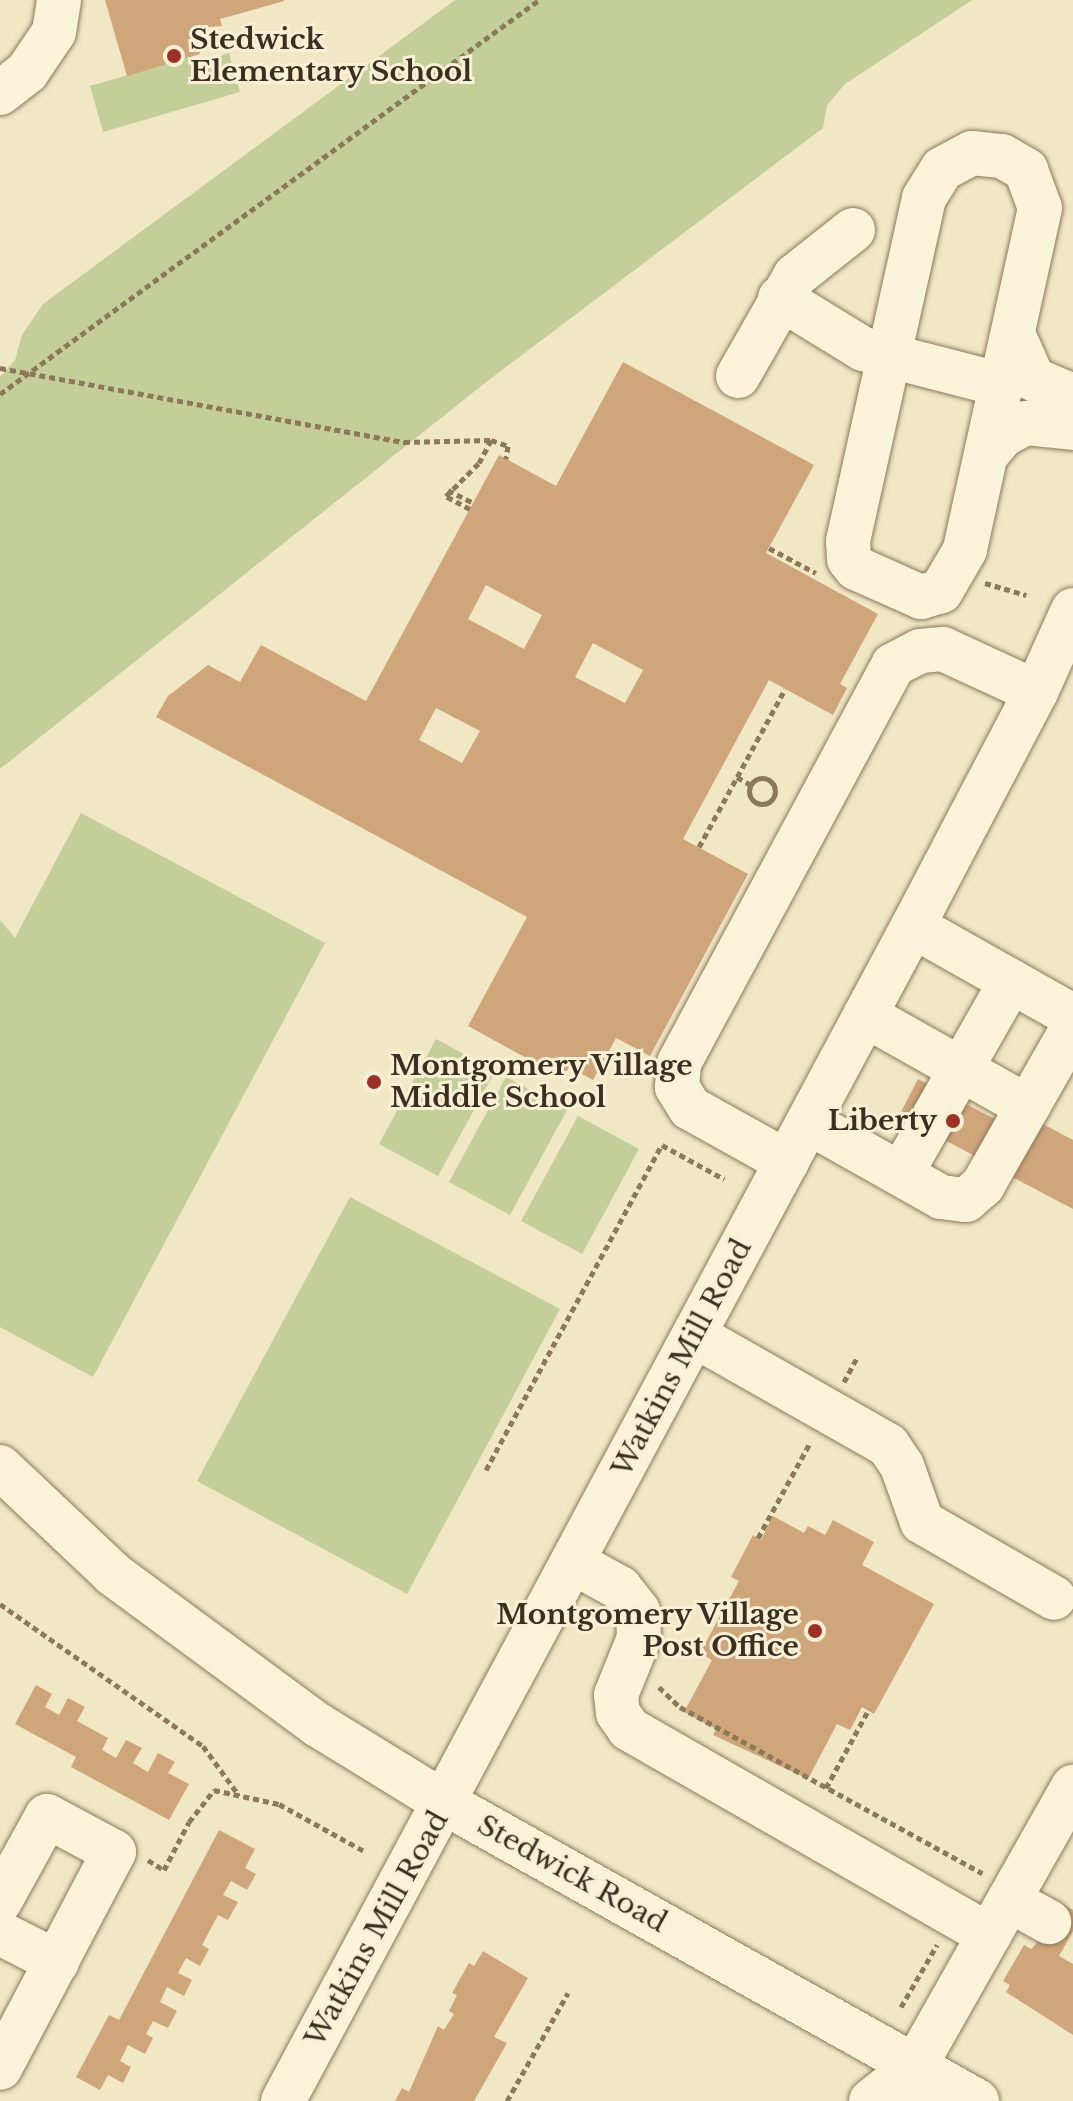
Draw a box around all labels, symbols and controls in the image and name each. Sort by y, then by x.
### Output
place label: Stedwick Elementary School [190,23,473,89]
marker: Stedwick Elementary School [165,47,183,65]
place label: Montgomery Village Middle School [390,1049,695,1115]
marker: Montgomery Village Middle School [365,1073,383,1091]
place label: Liberty [828,1104,937,1138]
marker: Liberty [944,1112,962,1130]
street label: Watkins Mill Road [605,1233,759,1483]
place label: Montgomery Village Post Office [494,1598,799,1664]
marker: Montgomery Village Post Office [806,1622,824,1640]
street label: Watkins Mill Road [298,1805,456,2053]
street label: Stedwick Road [471,1808,673,1940]

